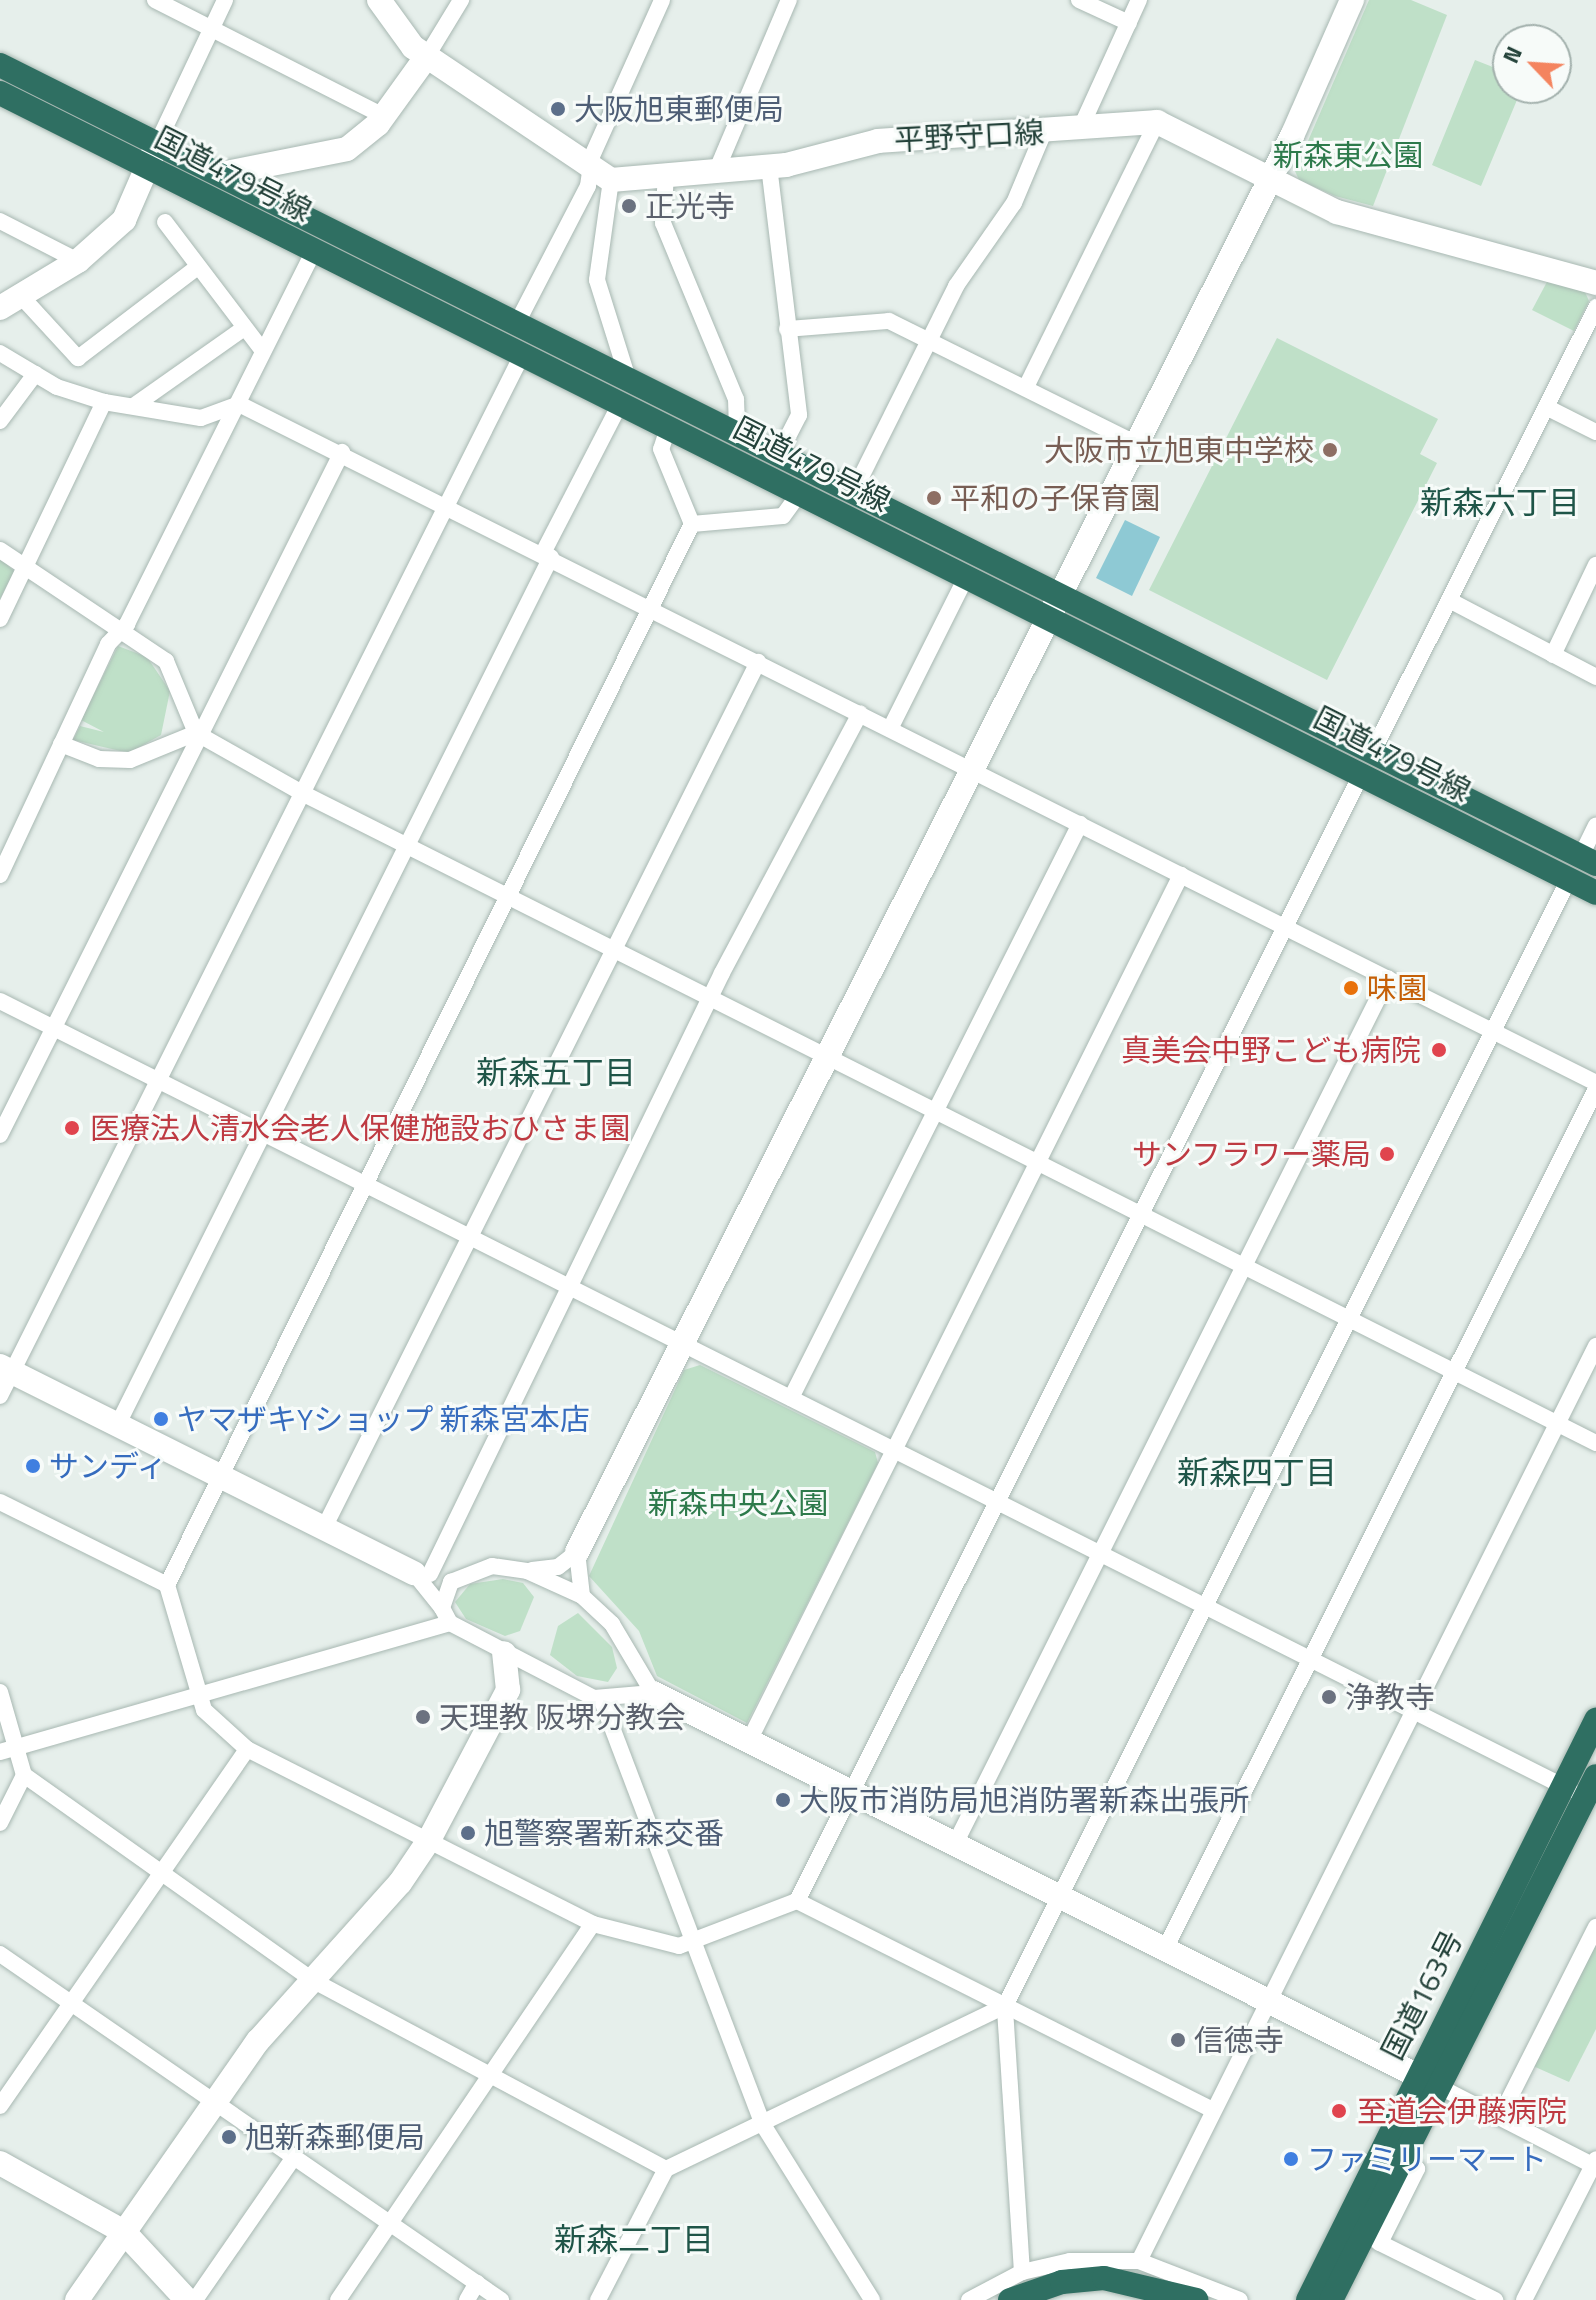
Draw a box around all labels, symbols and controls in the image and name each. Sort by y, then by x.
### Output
north arrow [1492,24,1572,104]
text: N [1493,41,1531,69]
place label: 大阪旭東郵便局 [574,91,784,127]
marker: 大阪旭東郵便局 [549,100,567,118]
street label: 平野守口線 [893,114,1045,158]
street label: 国道479号線 [149,119,317,229]
park label: 新森東公園 [1273,137,1423,173]
place label: 正光寺 [645,188,735,224]
marker: 正光寺 [620,197,638,215]
street label: 国道479号線 [728,409,896,519]
place label: 大阪市立旭東中学校 [1044,432,1314,468]
marker: 大阪市立旭東中学校 [1321,441,1339,459]
place label: 平和の子保育園 [950,480,1160,516]
district label: 新森六丁目 [1420,483,1580,521]
marker: 平和の子保育園 [925,489,943,507]
street label: 国道479号線 [1308,699,1476,809]
place label: 味園 [1367,970,1427,1006]
marker: 味園 [1342,979,1360,997]
place label: 真美会中野こども病院 [1121,1032,1421,1068]
marker: 真美会中野こども病院 [1428,1039,1450,1061]
district label: 新森五丁目 [476,1053,636,1091]
place label: 医療法人清水会老人保健施設おひさま園 [90,1110,630,1146]
marker: 医療法人清水会老人保健施設おひさま園 [61,1117,83,1139]
place label: サンフラワー薬局 [1131,1136,1371,1172]
marker: サンフラワー薬局 [1378,1145,1396,1163]
place label: ヤマザキYショップ 新森宮本店 [177,1401,590,1437]
marker: ヤマザキYショップ 新森宮本店 [152,1410,170,1428]
place label: サンディ [49,1448,169,1484]
district label: 新森四丁目 [1177,1453,1337,1491]
marker: サンディ [24,1457,42,1475]
park label: 新森中央公園 [648,1485,828,1521]
place label: 浄教寺 [1345,1679,1435,1715]
marker: 浄教寺 [1320,1688,1338,1706]
place label: 天理教 阪堺分教会 [439,1699,686,1735]
marker: 天理教 阪堺分教会 [414,1708,432,1726]
place label: 大阪市消防局旭消防署新森出張所 [799,1782,1249,1818]
marker: 大阪市消防局旭消防署新森出張所 [774,1791,792,1809]
place label: 旭警察署新森交番 [484,1815,724,1851]
marker: 旭警察署新森交番 [459,1824,477,1842]
street label: 国道163号 [1374,1924,1470,2066]
place label: 信徳寺 [1194,2022,1284,2058]
marker: 信徳寺 [1169,2031,1187,2049]
place label: 至道会伊藤病院 [1357,2093,1567,2129]
marker: 至道会伊藤病院 [1328,2100,1350,2122]
place label: 旭新森郵便局 [245,2119,425,2155]
marker: 旭新森郵便局 [220,2128,238,2146]
place label: ファミリーマート [1307,2141,1547,2177]
marker: ファミリーマート [1282,2150,1300,2168]
district label: 新森二丁目 [554,2220,714,2258]

